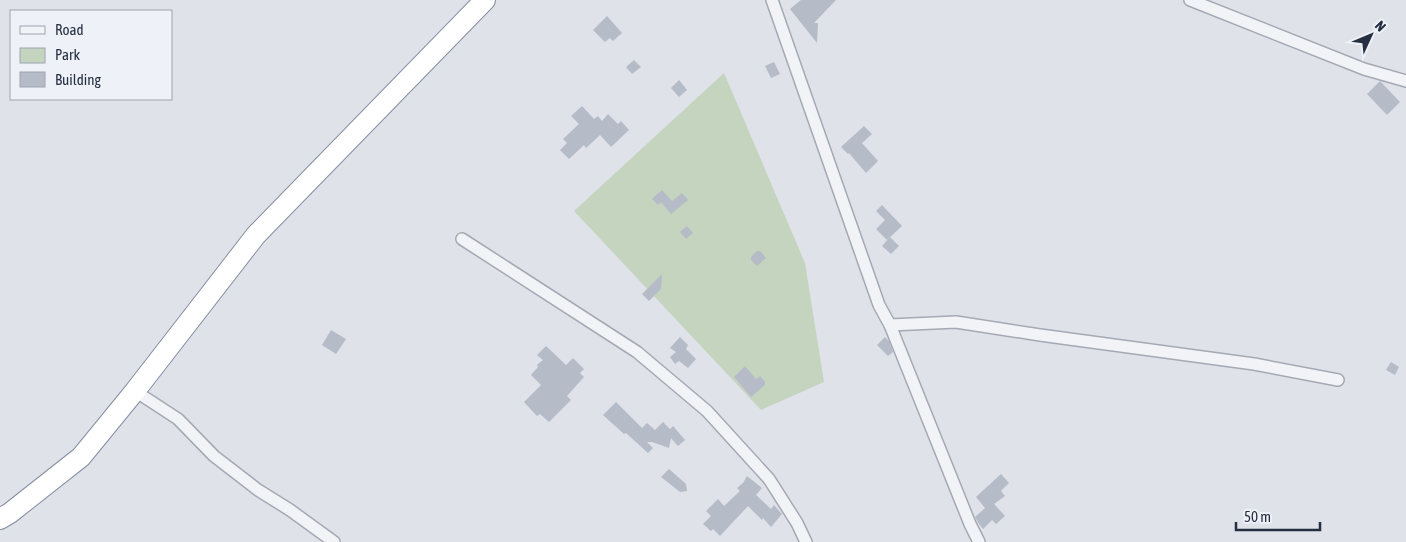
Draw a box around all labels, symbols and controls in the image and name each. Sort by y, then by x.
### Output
legend [10,10,172,100]
north arrow [1346,10,1396,60]
text: N [1372,17,1389,34]
text: Road [55,21,84,38]
text: Park [55,46,80,63]
text: Building [55,71,101,88]
scale bar [1236,500,1320,532]
text: 50 m [1244,508,1271,525]

